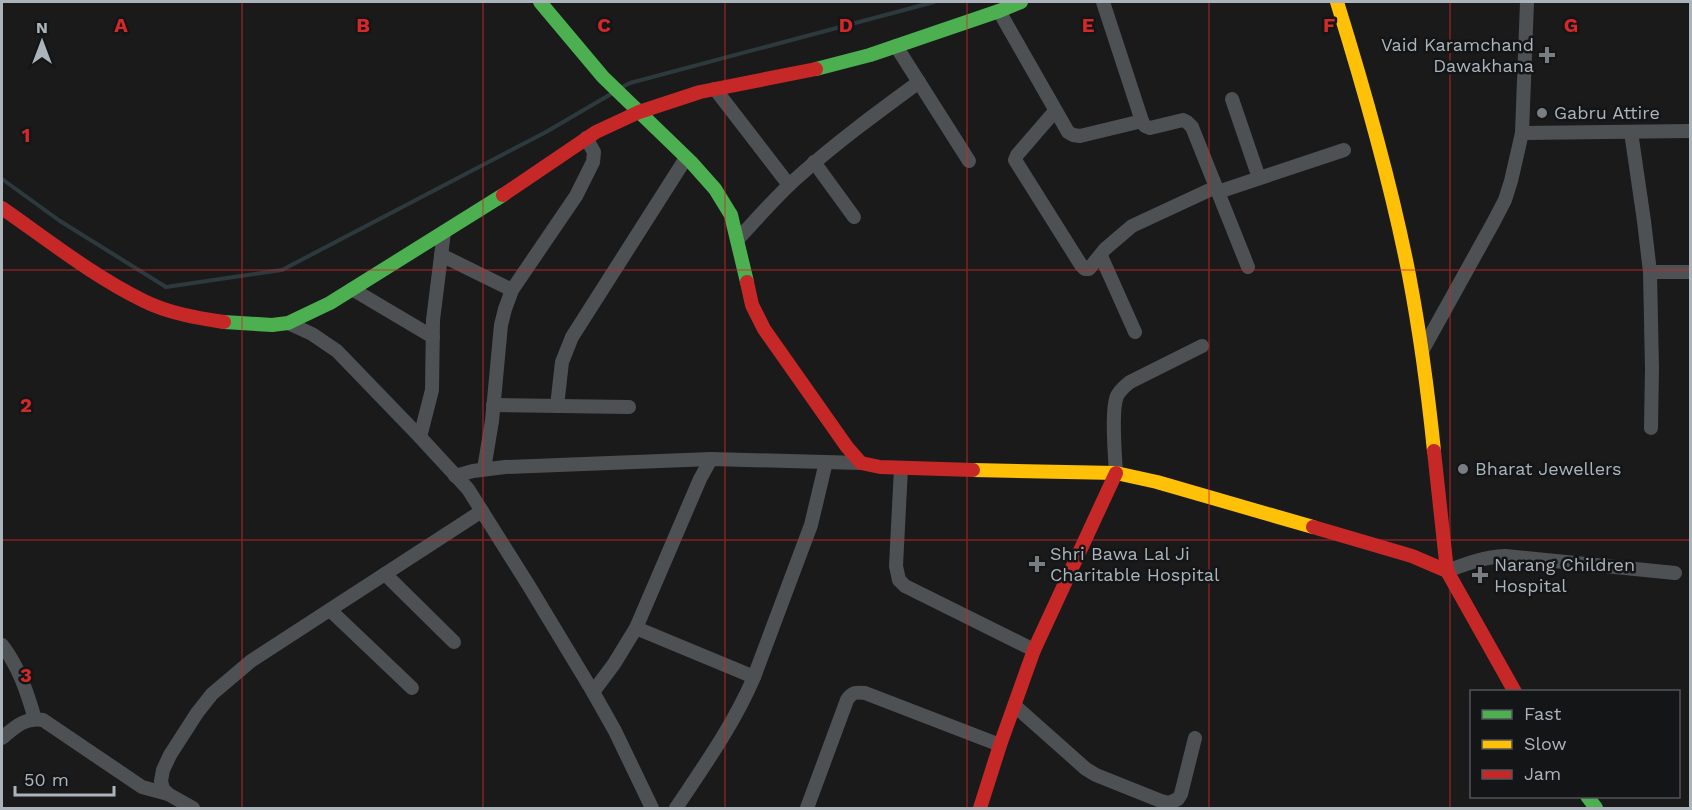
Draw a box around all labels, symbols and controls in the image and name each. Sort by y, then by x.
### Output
north arrow [12,12,72,72]
text: A [114,13,128,37]
text: B [356,13,370,37]
text: C [597,13,611,37]
text: D [839,13,853,37]
text: E [1082,13,1094,37]
text: F [1323,13,1335,37]
text: G [1564,13,1578,37]
text: N [36,18,48,37]
place label: Vaid Karamchand Dawakhana [1381,34,1534,76]
marker: Vaid Karamchand Dawakhana [1538,46,1556,64]
place label: Gabru Attire [1554,102,1660,123]
marker: Gabru Attire [1535,106,1549,120]
text: 1 [22,123,30,147]
text: 2 [20,393,32,417]
place label: Bharat Jewellers [1475,458,1621,479]
marker: Bharat Jewellers [1456,462,1470,476]
place label: Shri Bawa Lal Ji Charitable Hospital [1050,543,1220,585]
place label: Narang Children Hospital [1494,554,1635,596]
marker: Shri Bawa Lal Ji Charitable Hospital [1028,555,1046,573]
marker: Narang Children Hospital [1471,566,1489,584]
text: 3 [20,663,32,687]
legend [1470,690,1680,798]
text: Fast [1524,703,1562,724]
text: Slow [1524,733,1567,754]
scale bar [15,759,114,797]
text: Jam [1524,763,1561,784]
text: 50 m [24,769,69,790]

